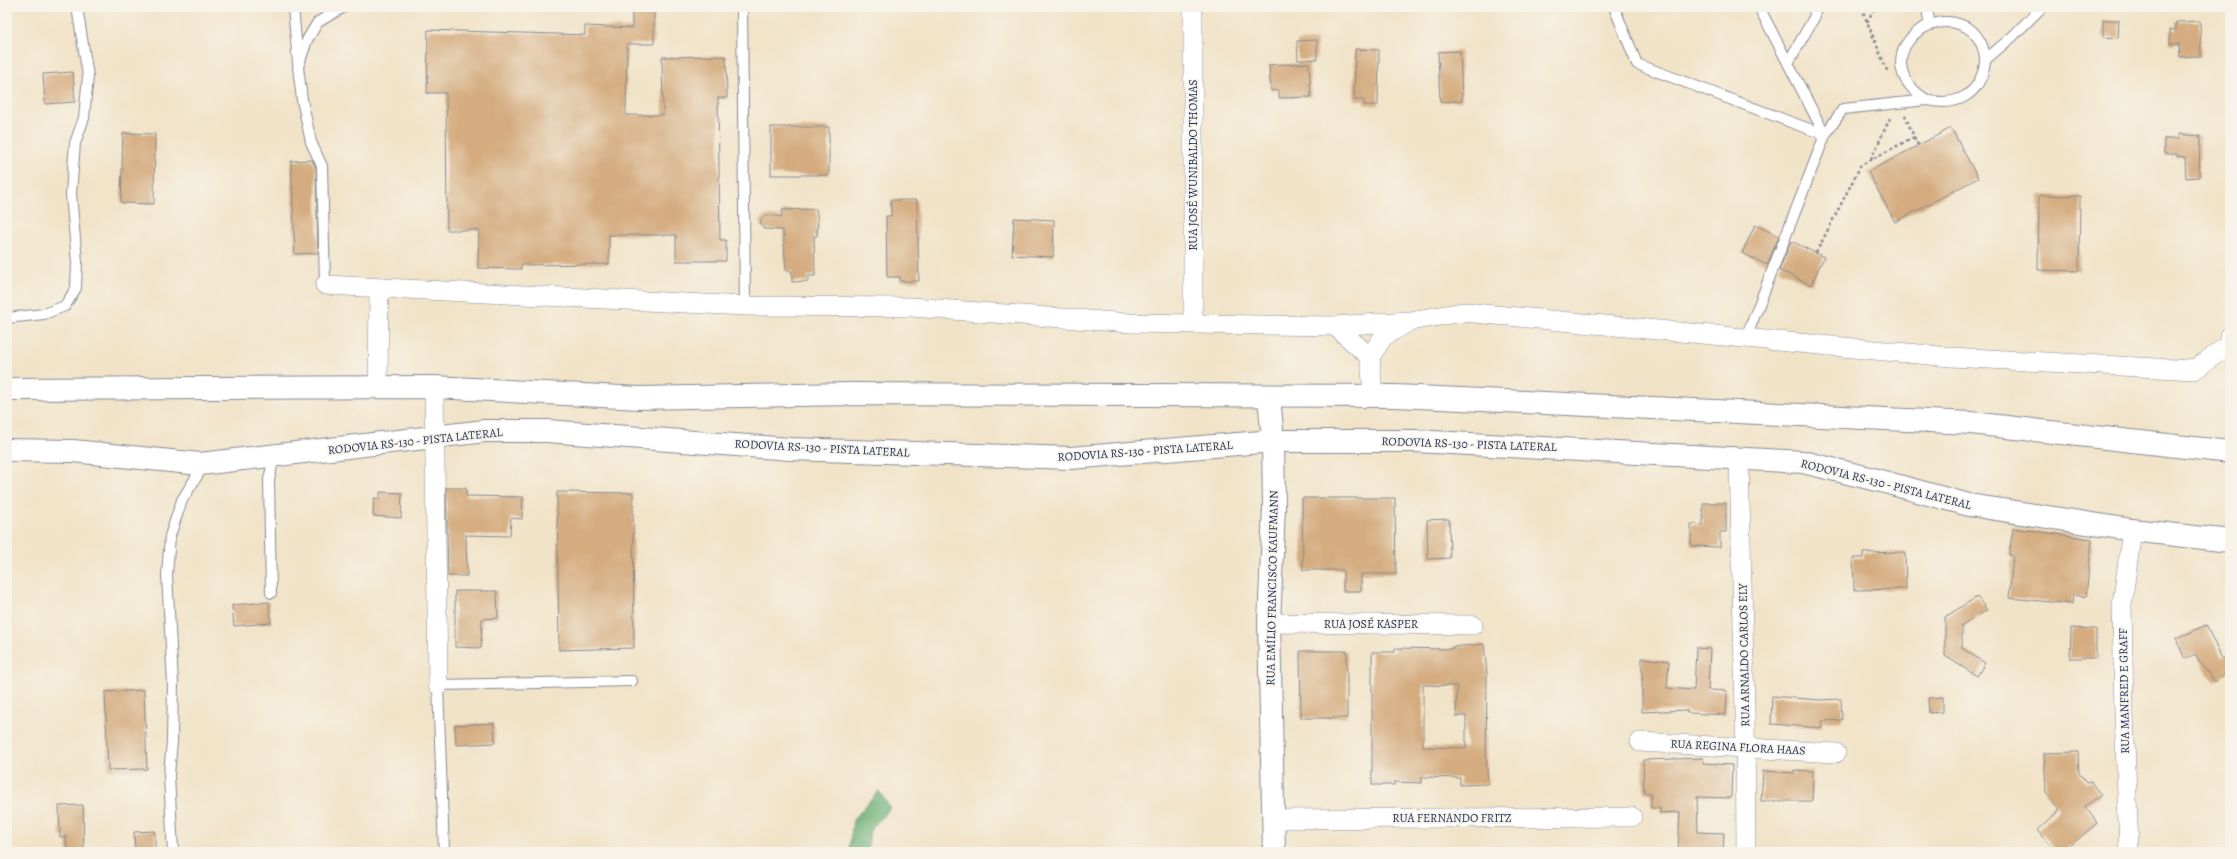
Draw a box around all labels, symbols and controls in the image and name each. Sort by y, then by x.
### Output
street label: RUA JOSÉ WUNIBALDO THOMAS [1185,79,1201,251]
street label: RODOVIA RS-130 - PISTA LATERAL [327,424,504,458]
street label: RODOVIA RS-130 - PISTA LATERAL [1381,433,1558,455]
street label: RODOVIA RS-130 - PISTA LATERAL [734,435,911,461]
street label: RODOVIA RS-130 - PISTA LATERAL [1057,437,1234,465]
street label: RODOVIA RS-130 - PISTA LATERAL [1799,455,1974,513]
street label: RUA EMÍLIO FRANCISCO KAUFMANN [1262,490,1282,686]
street label: RUA ARNALDO CARLOS ELY [1735,583,1753,727]
street label: RUA JOSÉ KASPER [1324,616,1419,632]
street label: RUA MANFRED E GRAFF [2115,628,2133,754]
street label: RUA REGINA FLORA HAAS [1670,735,1806,759]
street label: RUA FERNANDO FRITZ [1392,810,1512,826]

